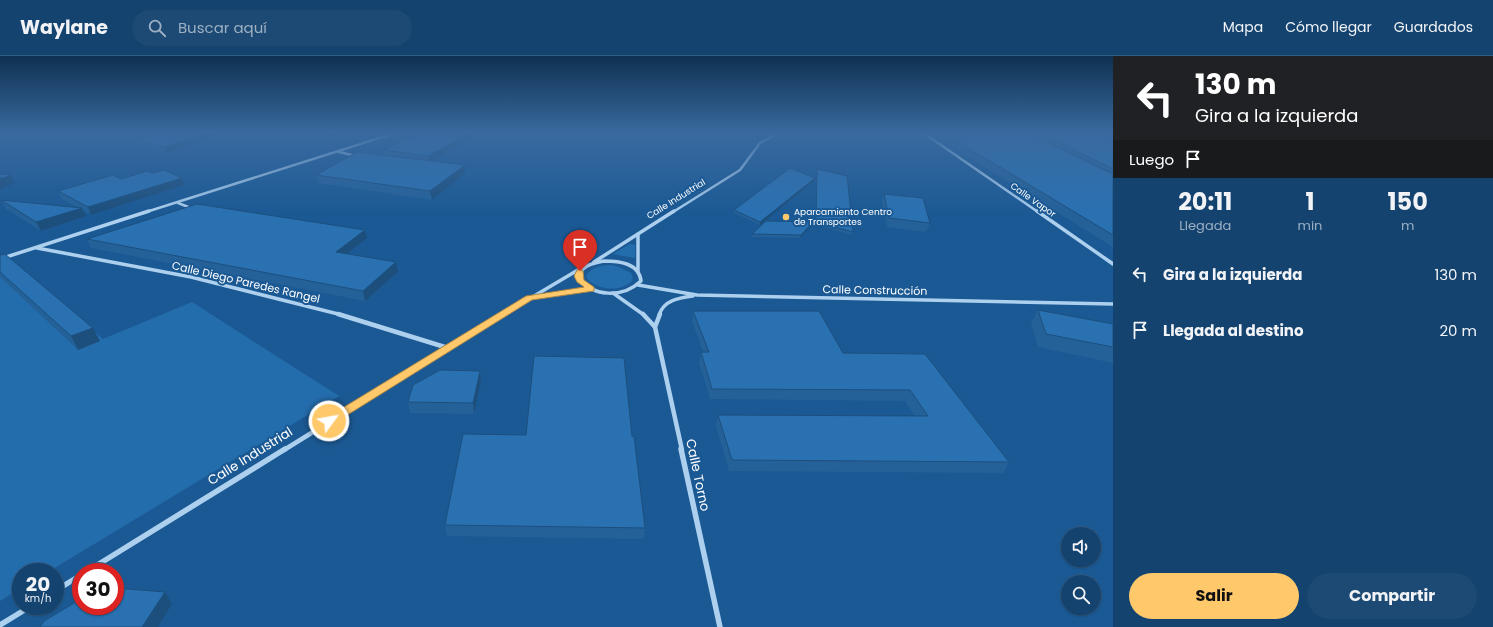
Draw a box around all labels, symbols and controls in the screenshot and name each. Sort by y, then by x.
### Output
search box [132,10,412,46]
text: Waylane [20,14,108,41]
icon: search [146,17,168,39]
text: Buscar aquí [178,17,267,38]
text: Mapa [1223,17,1263,37]
text: Cómo llegar [1285,17,1372,37]
text: Guardados [1394,17,1473,37]
text: 130 m [1195,65,1276,104]
icon: left [1129,72,1181,124]
text: Gira a la izquierda [1195,103,1358,128]
icon: arrive [1182,148,1204,170]
text: Luego [1129,149,1174,170]
street label: Calle Industrial [644,176,708,222]
street label: Calle Vapor [1008,180,1059,220]
text: 20:11 [1178,185,1232,218]
text: 1 [1305,185,1314,218]
text: 150 [1388,185,1428,218]
place label: Aparcamiento Centro de Transportes [794,206,892,228]
marker: Aparcamiento Centro de Transportes [781,212,791,222]
text: Llegada [1179,216,1231,235]
text: min [1298,216,1322,235]
text: m [1401,216,1414,235]
pin [563,230,597,271]
icon: arrive [569,236,591,258]
street label: Calle Diego Paredes Rangel [170,257,322,307]
icon: left [1129,263,1151,285]
text: Gira a la izquierda [1163,264,1302,285]
text: 130 m [1434,264,1477,285]
street label: Calle Construcción [823,281,927,299]
icon: arrive [1129,319,1151,341]
text: Llegada al destino [1163,320,1304,341]
text: 20 m [1439,320,1477,341]
position arrow [308,400,350,442]
street label: Calle Industrial [204,422,296,490]
street label: Calle Torno [681,437,715,513]
map controls [1061,527,1101,615]
button: sound [1061,527,1101,567]
speed limit sign: 30 [72,563,124,615]
text: 20 [26,570,50,598]
button: Salir [1129,573,1299,619]
button: Compartir [1307,573,1477,619]
button: search [1061,575,1101,615]
text: km/h [25,591,51,606]

